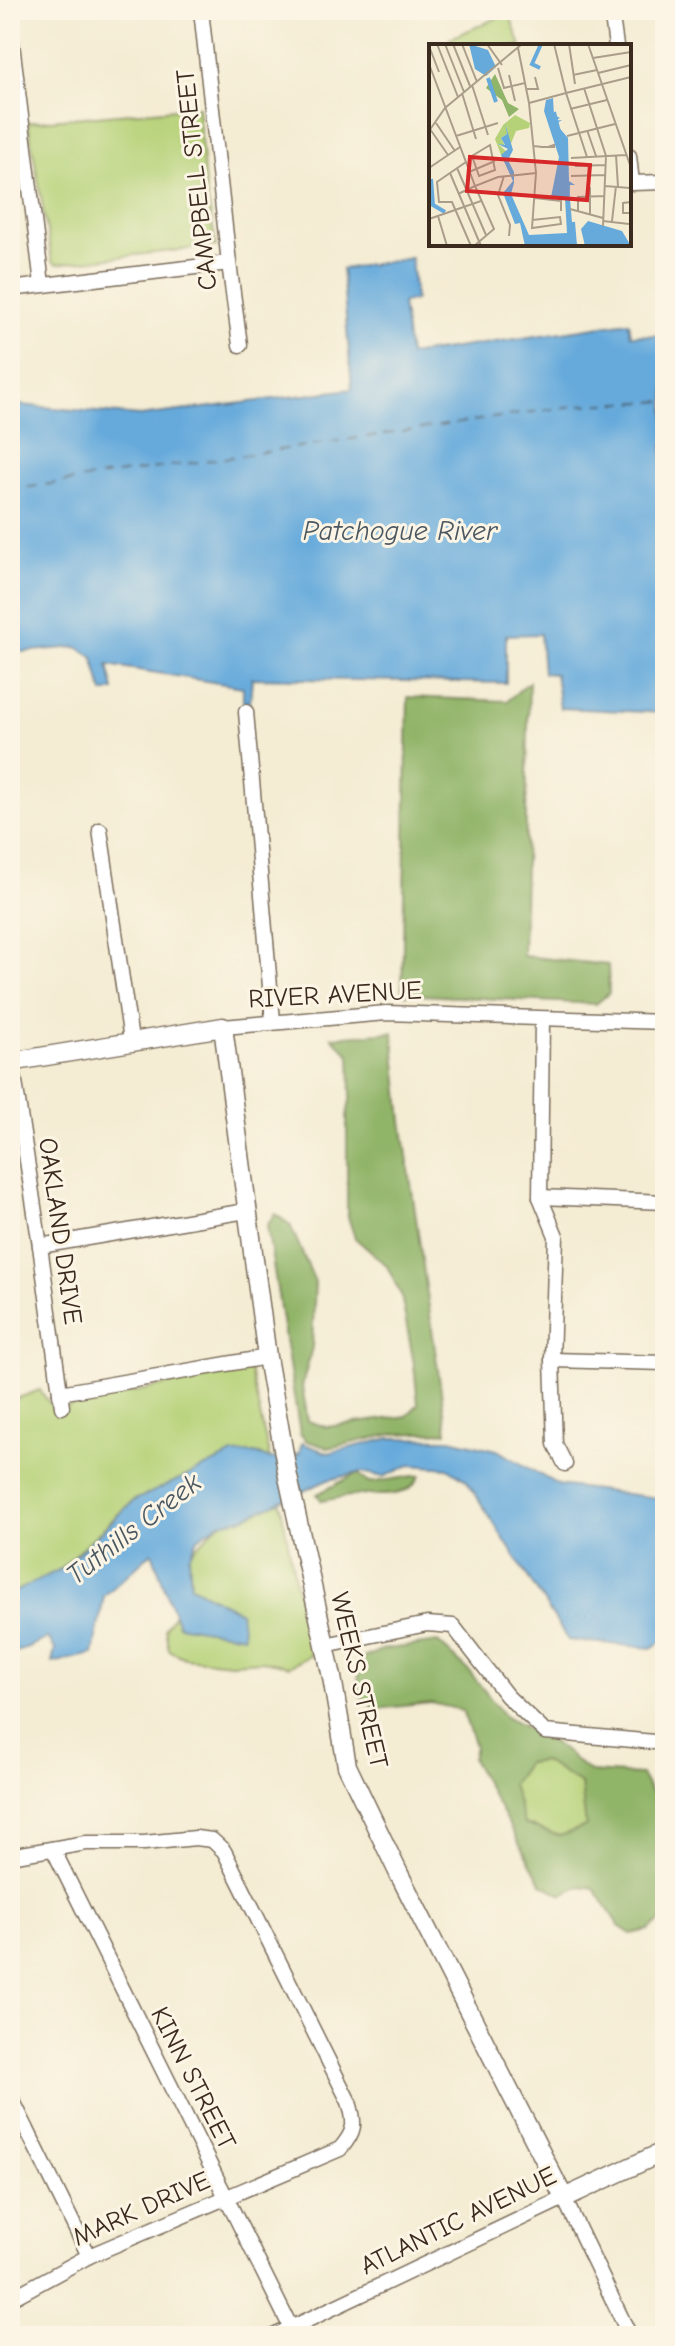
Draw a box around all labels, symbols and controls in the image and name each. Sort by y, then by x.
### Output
inset map [429,44,631,246]
street label: CAMPBELL STREET [170,67,224,292]
water label: Patchogue River [303,515,499,547]
street label: RIVER AVENUE [247,975,423,1015]
street label: OAKLAND DRIVE [32,1136,88,1326]
water label: Tuthills Creek [60,1466,208,1591]
street label: WEEKS STREET [324,1589,394,1772]
street label: KINN STREET [144,2002,242,2155]
street label: ATLANTIC AVENUE [356,2161,561,2281]
street label: MARK DRIVE [68,2165,215,2253]

